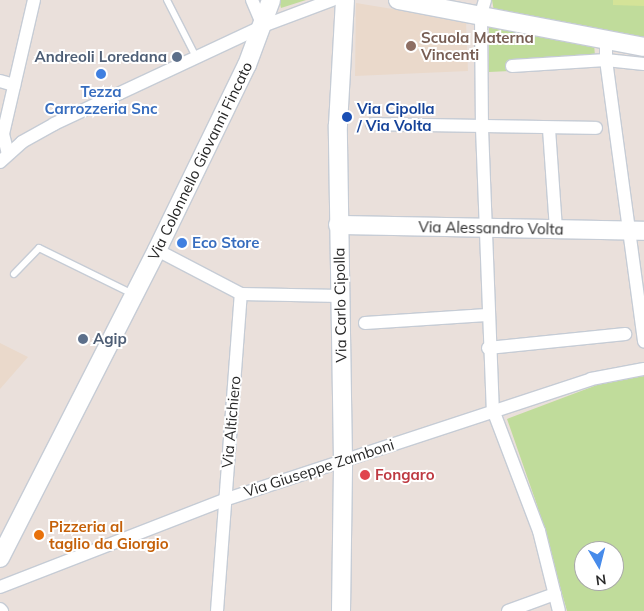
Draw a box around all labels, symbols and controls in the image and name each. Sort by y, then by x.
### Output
place label: Scuola Materna Vincenti [421,28,534,63]
marker: Scuola Materna Vincenti [405,40,417,52]
place label: Andreoli Loredana [34,48,167,66]
marker: Andreoli Loredana [171,51,183,63]
street label: Via Colonnello Giovanni Fincato [144,59,256,263]
marker: Tezza Carrozzeria Snc [95,68,107,80]
place label: Tezza Carrozzeria Snc [44,82,158,117]
place label: Via Cipolla / Via Volta [357,99,435,134]
marker: Via Cipolla / Via Volta [341,111,353,123]
street label: Via Alessandro Volta [418,218,564,238]
place label: Eco Store [192,234,259,252]
marker: Eco Store [176,237,188,249]
street label: Via Carlo Cipolla [330,247,350,363]
place label: Agip [93,330,127,348]
marker: Agip [77,333,89,345]
street label: Via Altichiero [218,375,244,469]
street label: Via Giuseppe Zamboni [242,435,396,501]
place label: Fongaro [375,466,435,484]
marker: Fongaro [359,469,371,481]
place label: Pizzeria al taglio da Giorgio [49,517,169,552]
marker: Pizzeria al taglio da Giorgio [33,529,45,541]
north arrow [574,541,624,591]
text: N [594,570,607,590]

